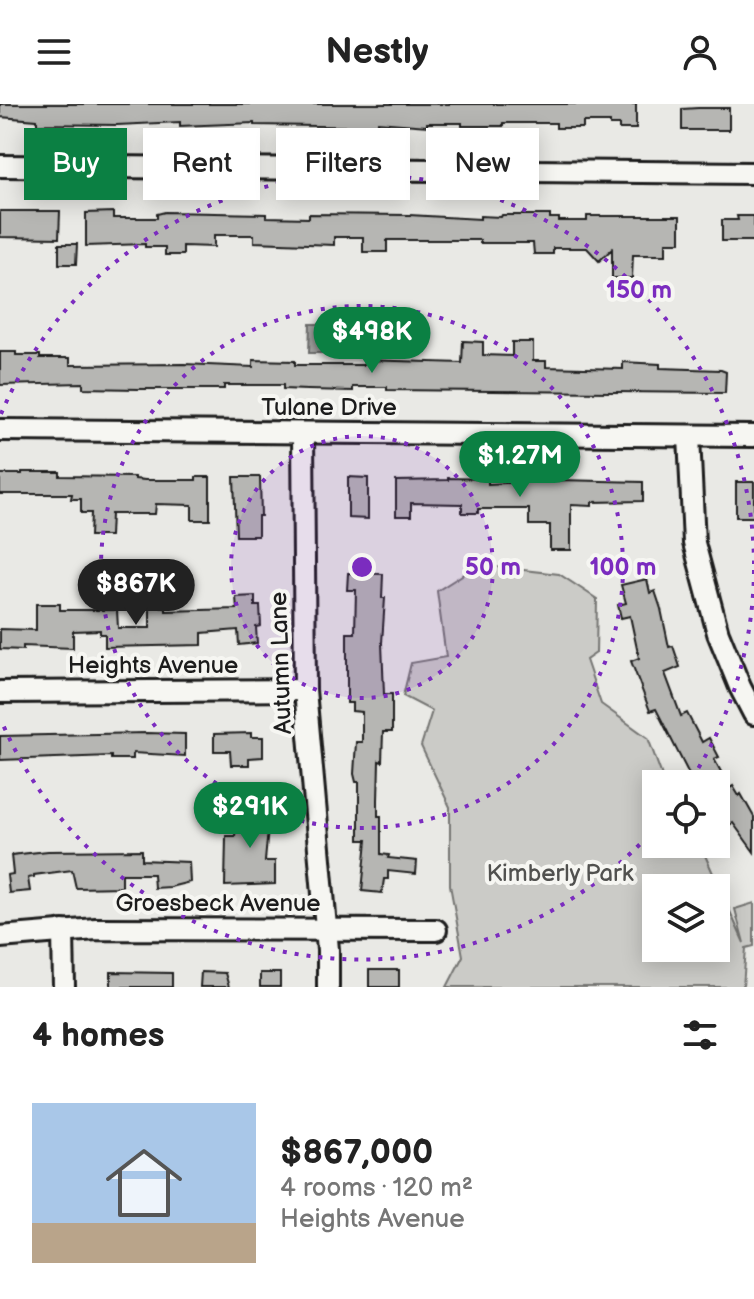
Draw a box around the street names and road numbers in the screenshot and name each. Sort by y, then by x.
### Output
street label: Tulane Drive [261,393,397,422]
street label: Autumn Lane [264,591,298,735]
street label: Heights Avenue [68,651,238,680]
street label: Groesbeck Avenue [115,889,321,918]

